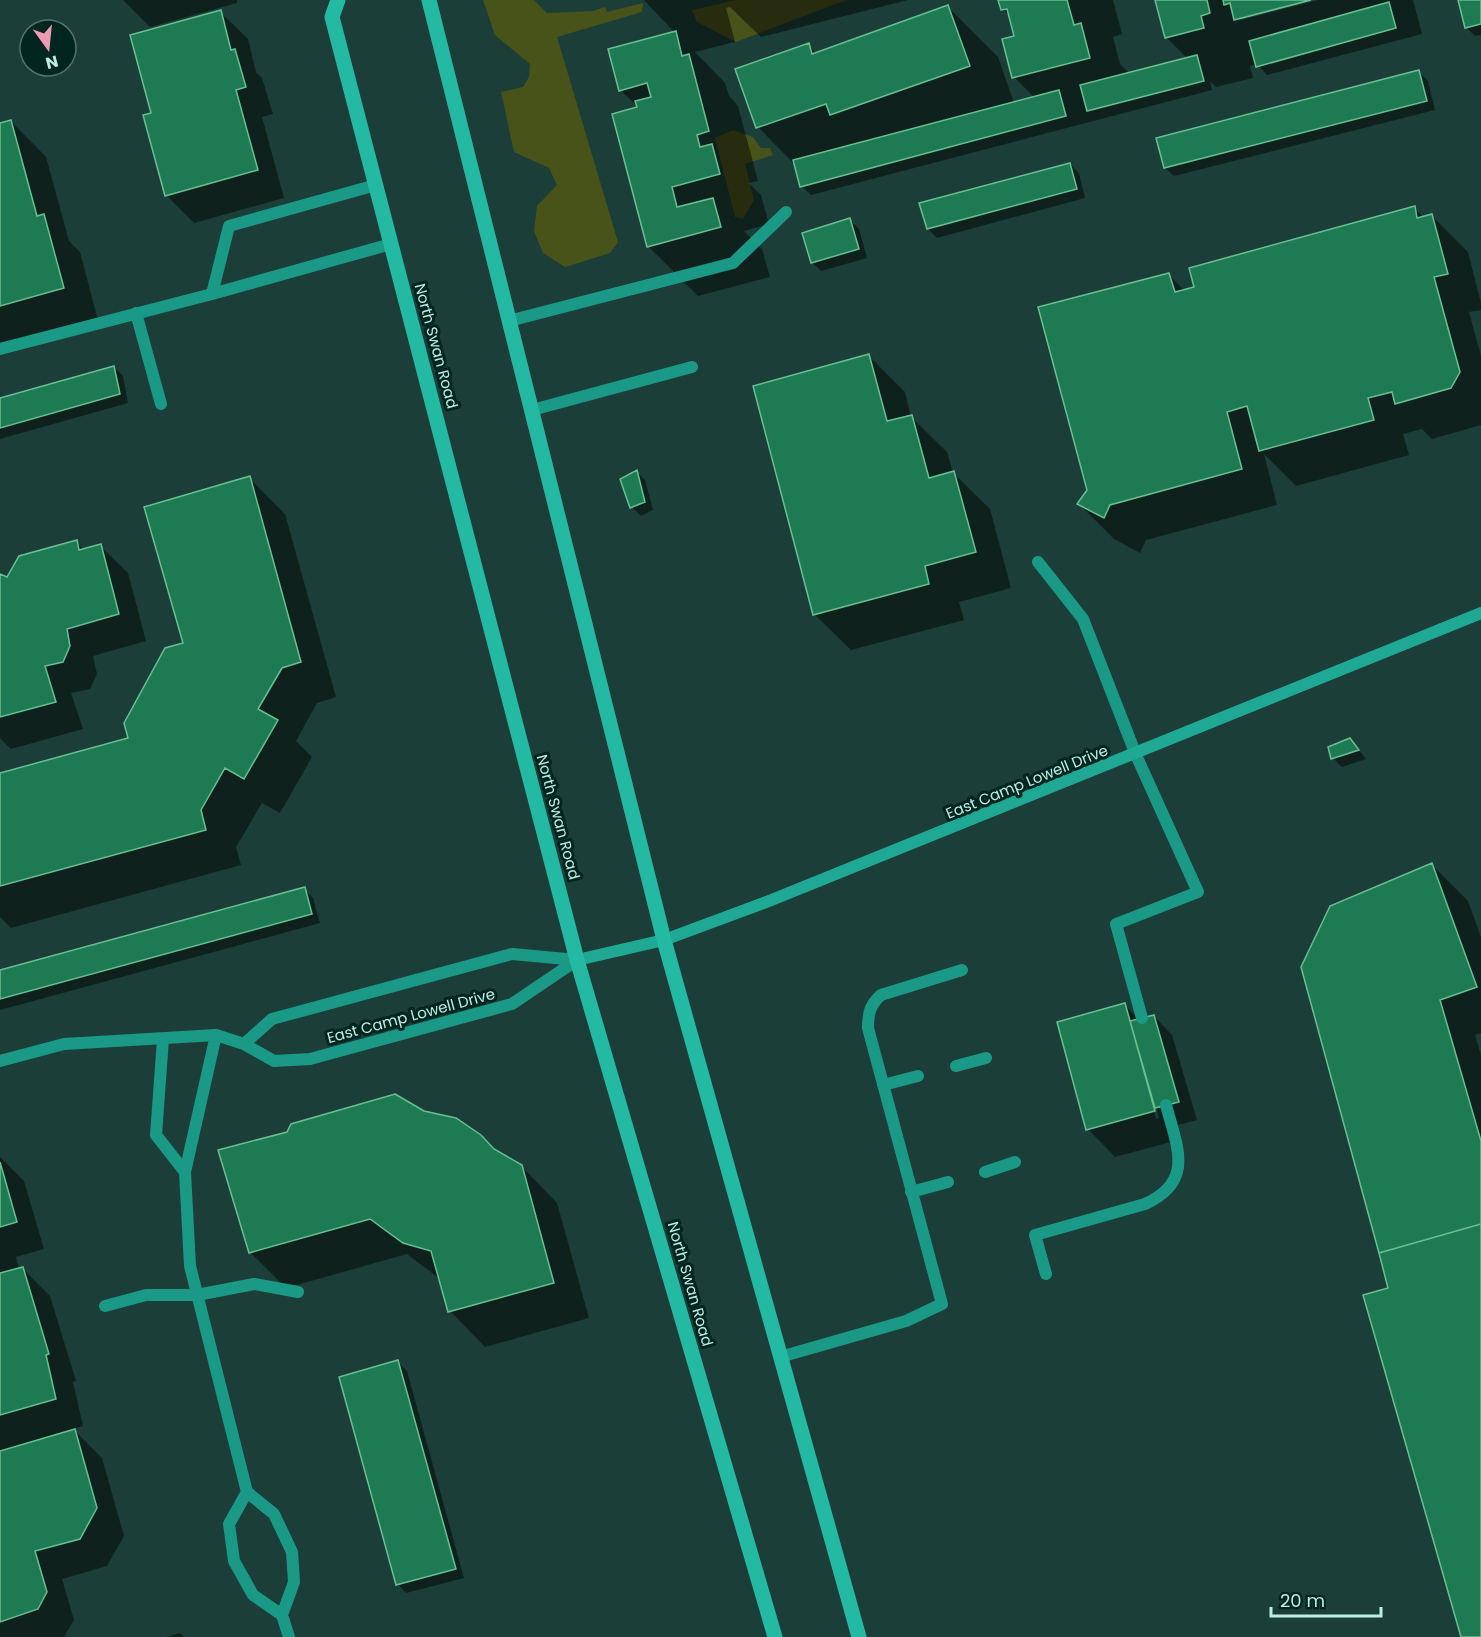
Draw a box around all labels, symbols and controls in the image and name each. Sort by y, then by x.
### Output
north arrow [18,18,78,78]
text: N [43,49,61,75]
street label: North Swan Road [410,281,463,411]
street label: East Camp Lowell Drive [943,739,1111,824]
street label: North Swan Road [532,752,585,882]
street label: East Camp Lowell Drive [325,983,497,1048]
street label: North Swan Road [663,1219,718,1349]
scale bar [1271,1580,1380,1618]
text: 20 m [1280,1588,1325,1613]

